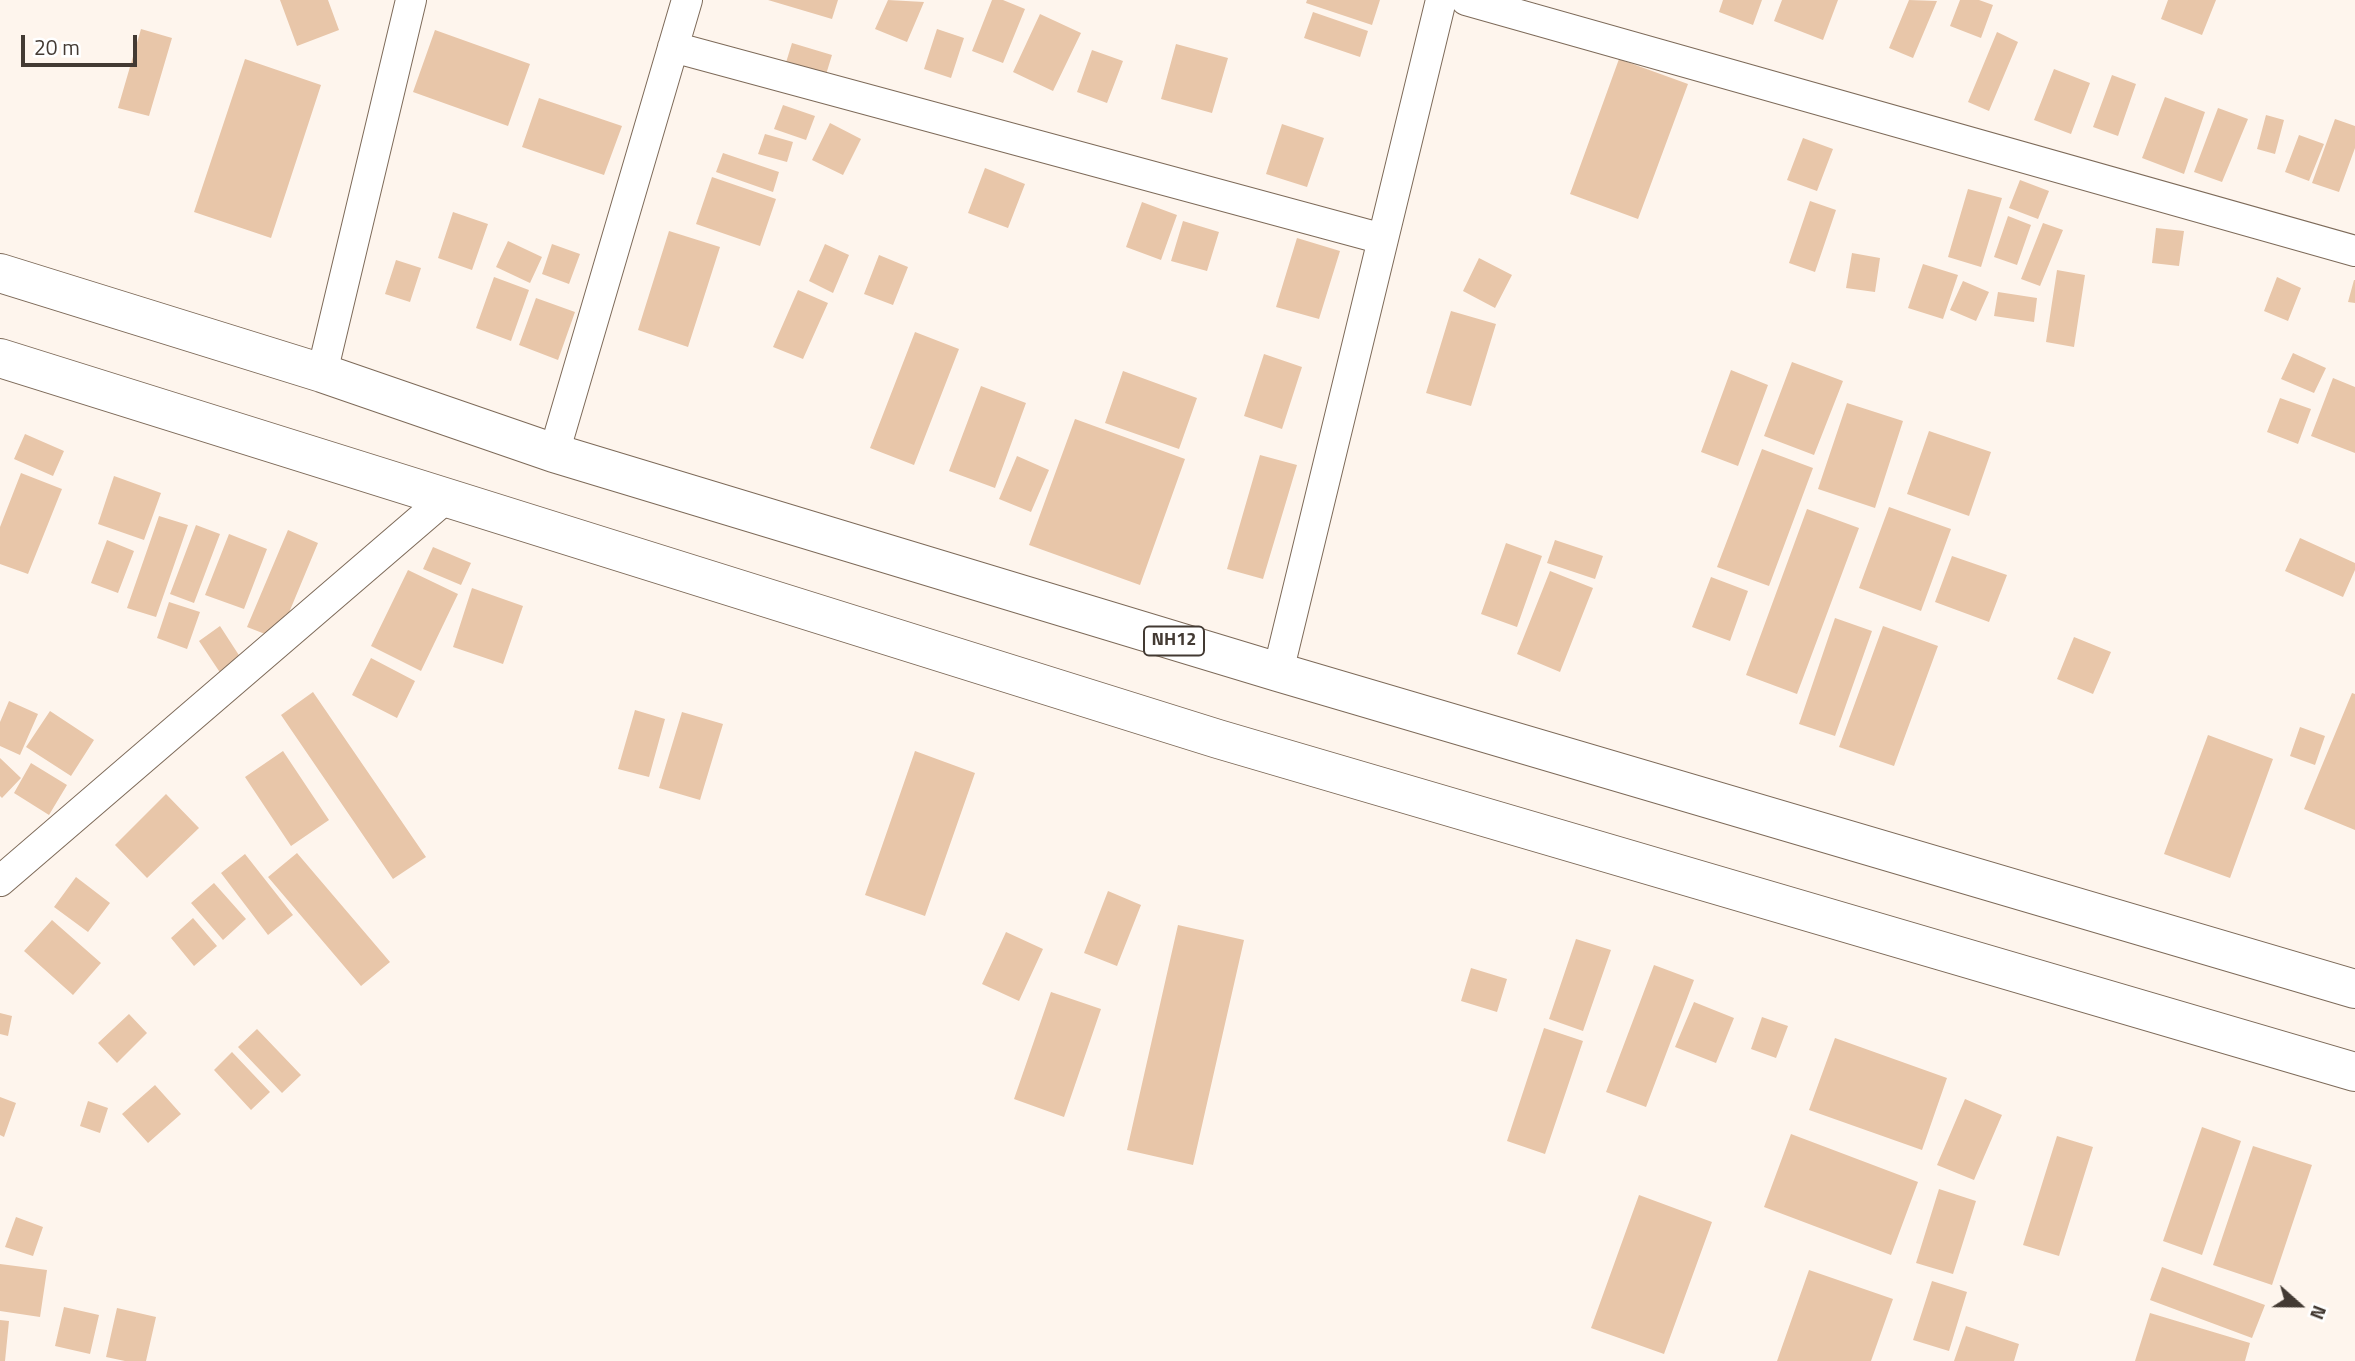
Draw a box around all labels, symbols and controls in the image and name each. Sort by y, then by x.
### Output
scale bar [24,21,140,65]
text: 20 m [34,31,80,63]
road number: NH12 [1144,626,1204,656]
north arrow [2264,1270,2334,1340]
text: N [2303,1301,2335,1324]

